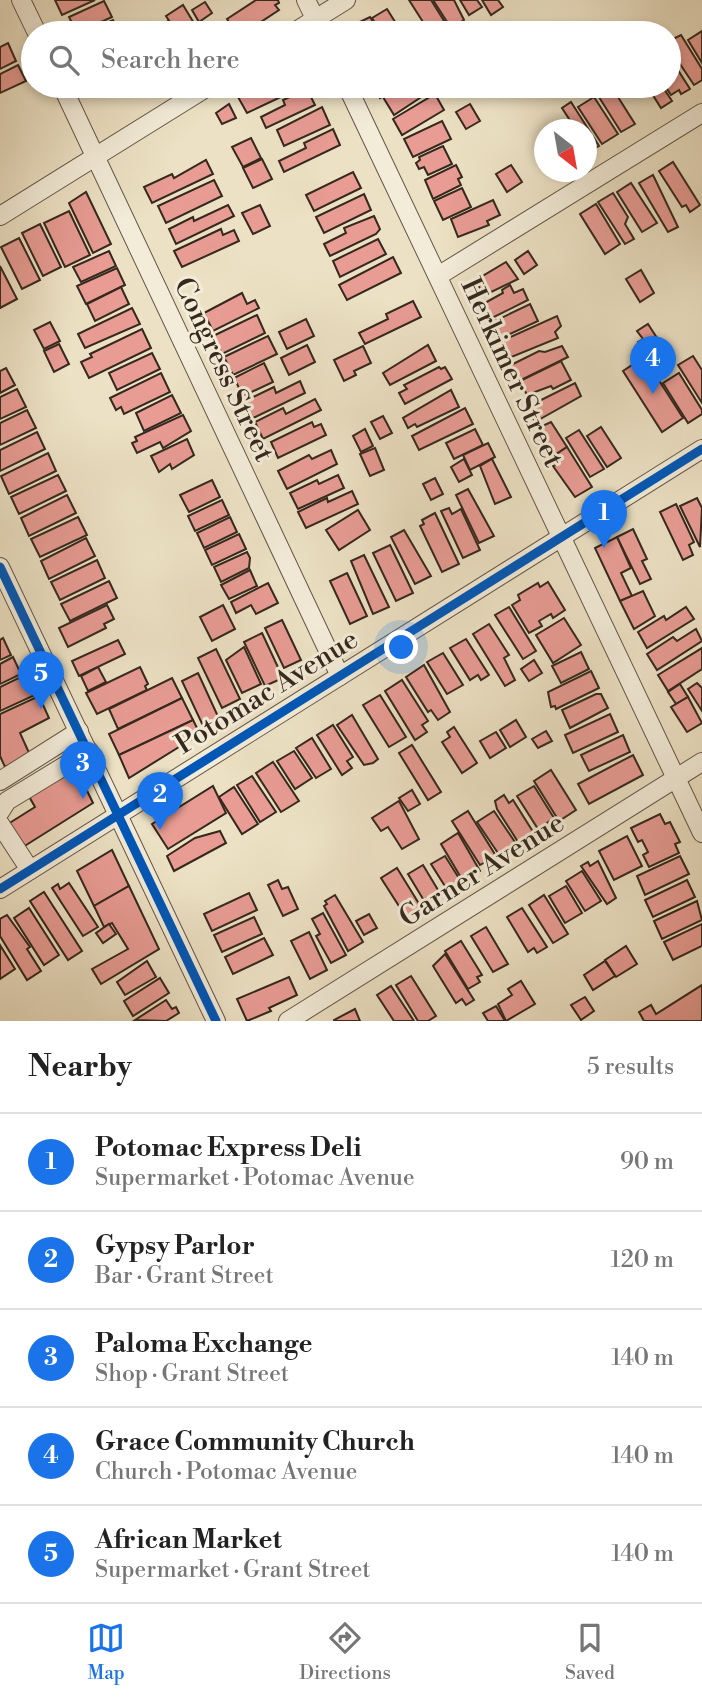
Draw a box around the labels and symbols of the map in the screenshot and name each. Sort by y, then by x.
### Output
north arrow [534,119,597,182]
street label: Congress Street [166,272,282,467]
street label: Herkimer Street [453,272,571,473]
pin: 4 [630,336,676,394]
pin: 1 [581,490,627,548]
street label: Potomac Avenue [169,622,365,762]
your location [384,630,418,664]
pin: 5 [18,651,64,709]
pin: 3 [60,741,106,799]
pin: 2 [137,772,183,830]
street label: Garner Avenue [393,806,571,935]

